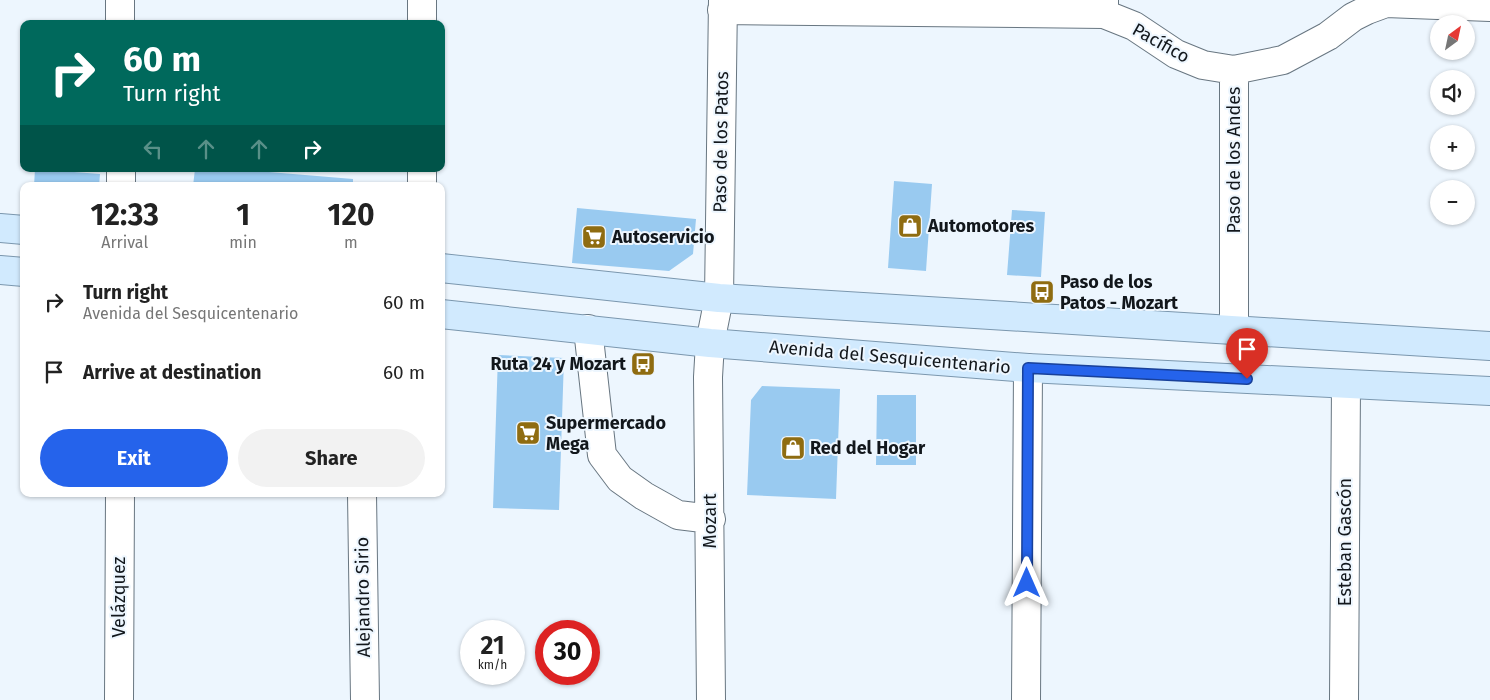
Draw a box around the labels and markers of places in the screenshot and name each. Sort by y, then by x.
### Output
shop icon: Automotores [897,213,923,239]
place label: Automotores [927,215,1035,237]
supermarket icon: Autoservicio [581,224,607,250]
place label: Autoservicio [611,226,714,248]
place label: Paso de los Patos - Mozart [1060,271,1179,314]
bus stop icon: Paso de los Patos - Mozart [1029,279,1055,305]
pin [1226,328,1268,379]
bus stop icon: Ruta 24 y Mozart [630,351,656,377]
place label: Ruta 24 y Mozart [490,353,627,375]
place label: Supermercado Mega [546,412,666,455]
supermarket icon: Supermercado Mega [515,420,541,446]
shop icon: Red del Hogar [780,435,806,461]
place label: Red del Hogar [810,437,926,459]

